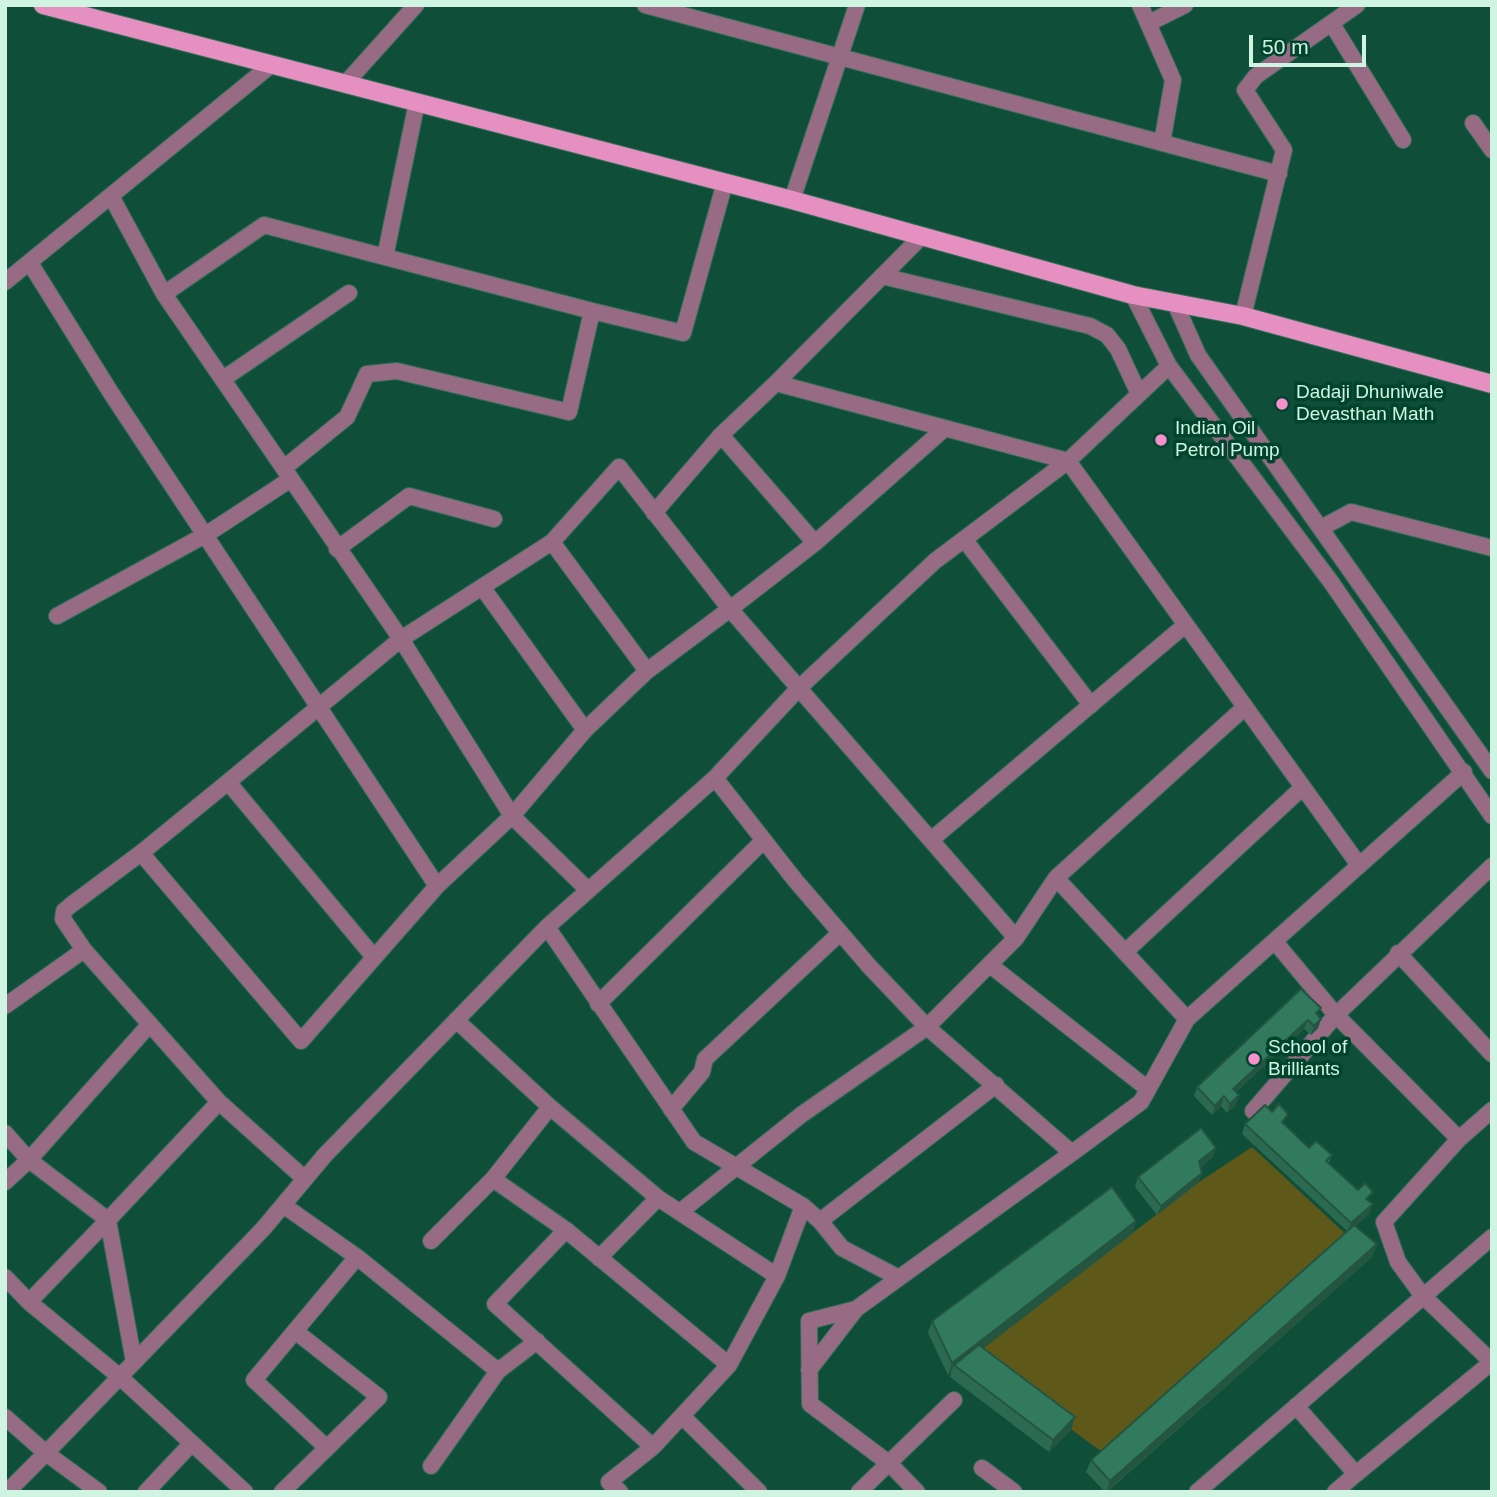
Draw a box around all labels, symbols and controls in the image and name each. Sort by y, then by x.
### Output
scale bar [1252,21,1369,65]
text: 50 m [1262,35,1309,58]
place label: Dadaji Dhuniwale Devasthan Math [1296,382,1444,426]
marker: Dadaji Dhuniwale Devasthan Math [1274,396,1290,412]
place label: Indian Oil Petrol Pump [1175,418,1280,462]
marker: Indian Oil Petrol Pump [1153,432,1169,448]
place label: School of Brilliants [1268,1037,1347,1081]
marker: School of Brilliants [1246,1051,1262,1067]

